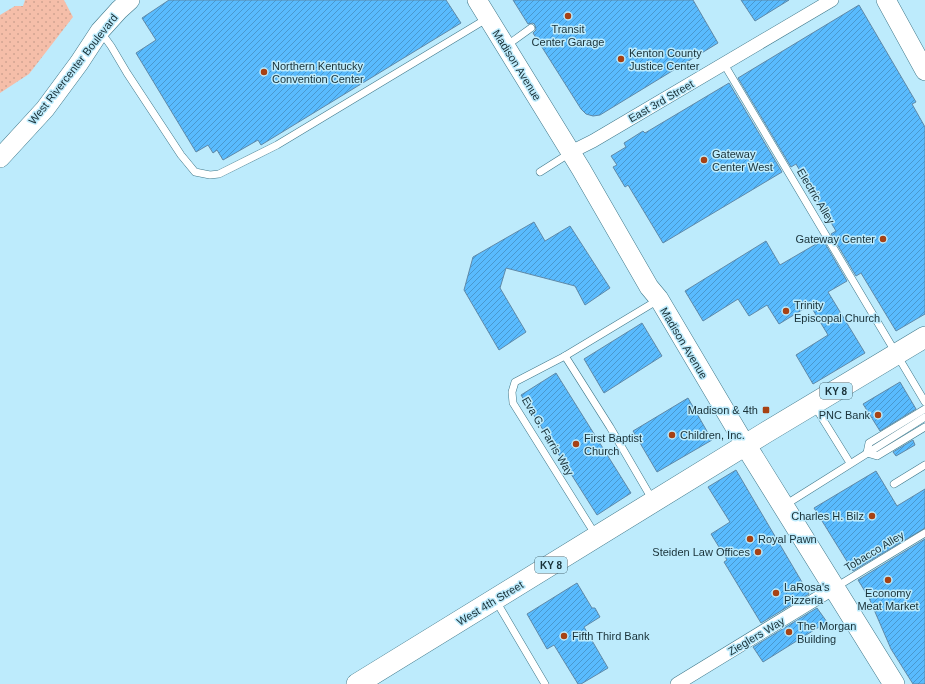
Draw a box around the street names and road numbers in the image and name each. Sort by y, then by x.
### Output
street label: West Rivercenter Boulevard [26,11,120,127]
street label: Madison Avenue [490,27,544,103]
street label: East 3rd Street [626,77,696,125]
street label: Electric Alley [795,166,837,226]
street label: Madison Avenue [658,305,710,381]
road number: KY 8 [820,383,852,399]
street label: Eva G. Farris Way [520,395,576,478]
street label: Tobacco Alley [842,528,906,573]
road number: KY 8 [535,557,567,573]
street label: West 4th Street [455,578,525,628]
street label: Zieglers Way [726,614,787,658]

